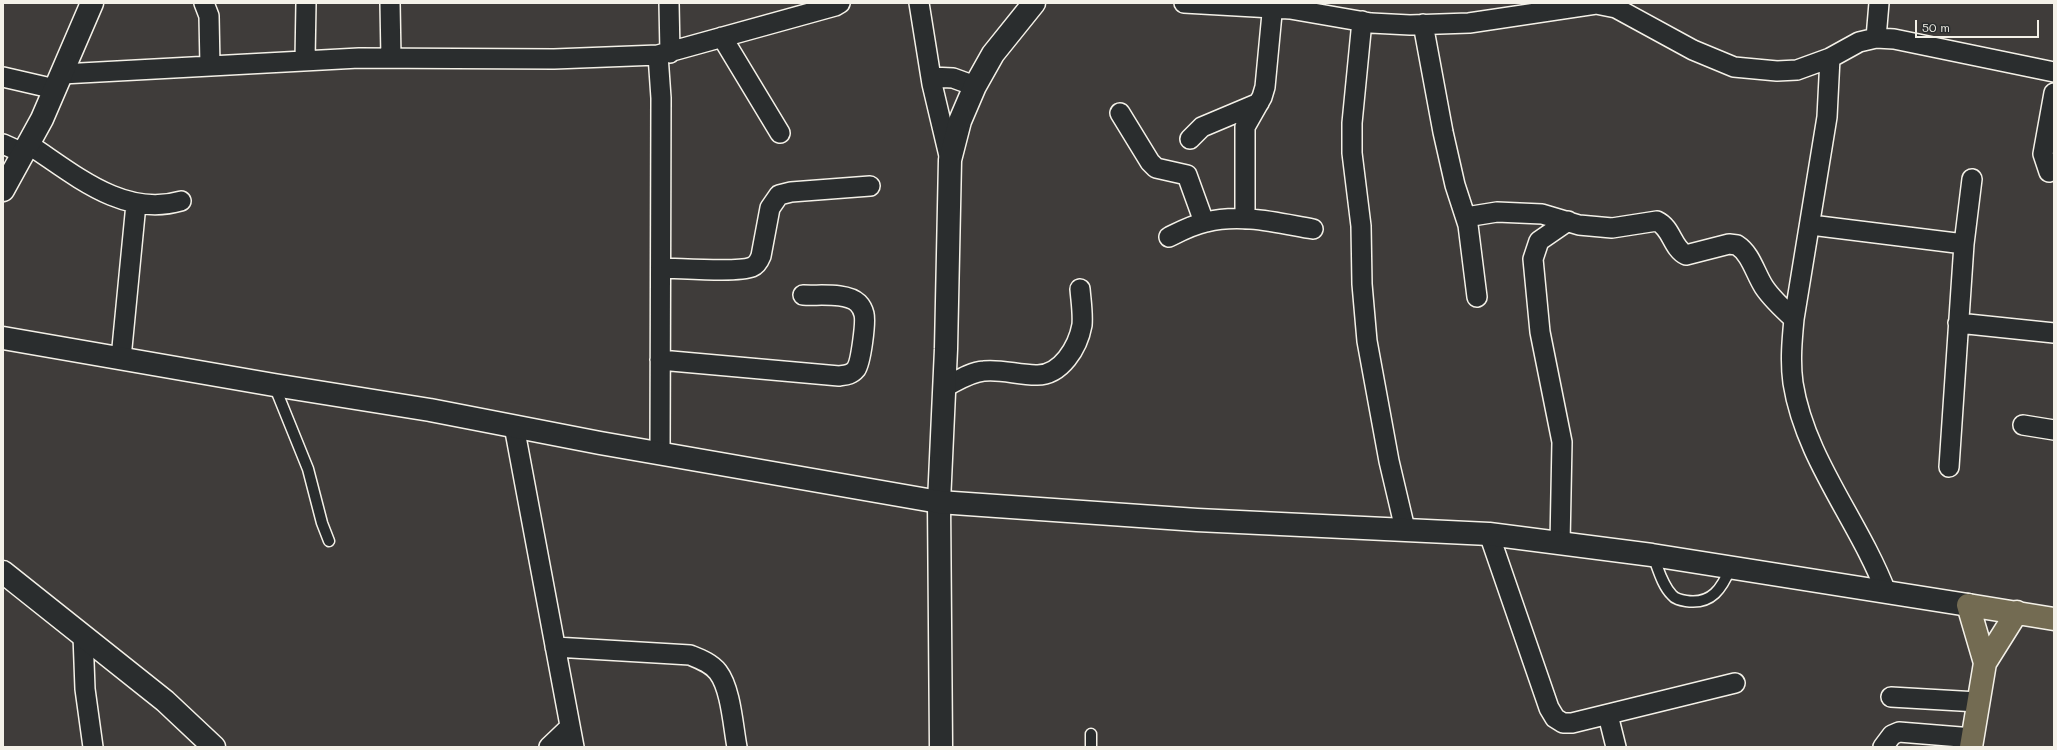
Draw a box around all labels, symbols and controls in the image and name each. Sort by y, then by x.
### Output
scale bar [1917,12,2041,38]
text: 50 m [1922,19,1950,35]

